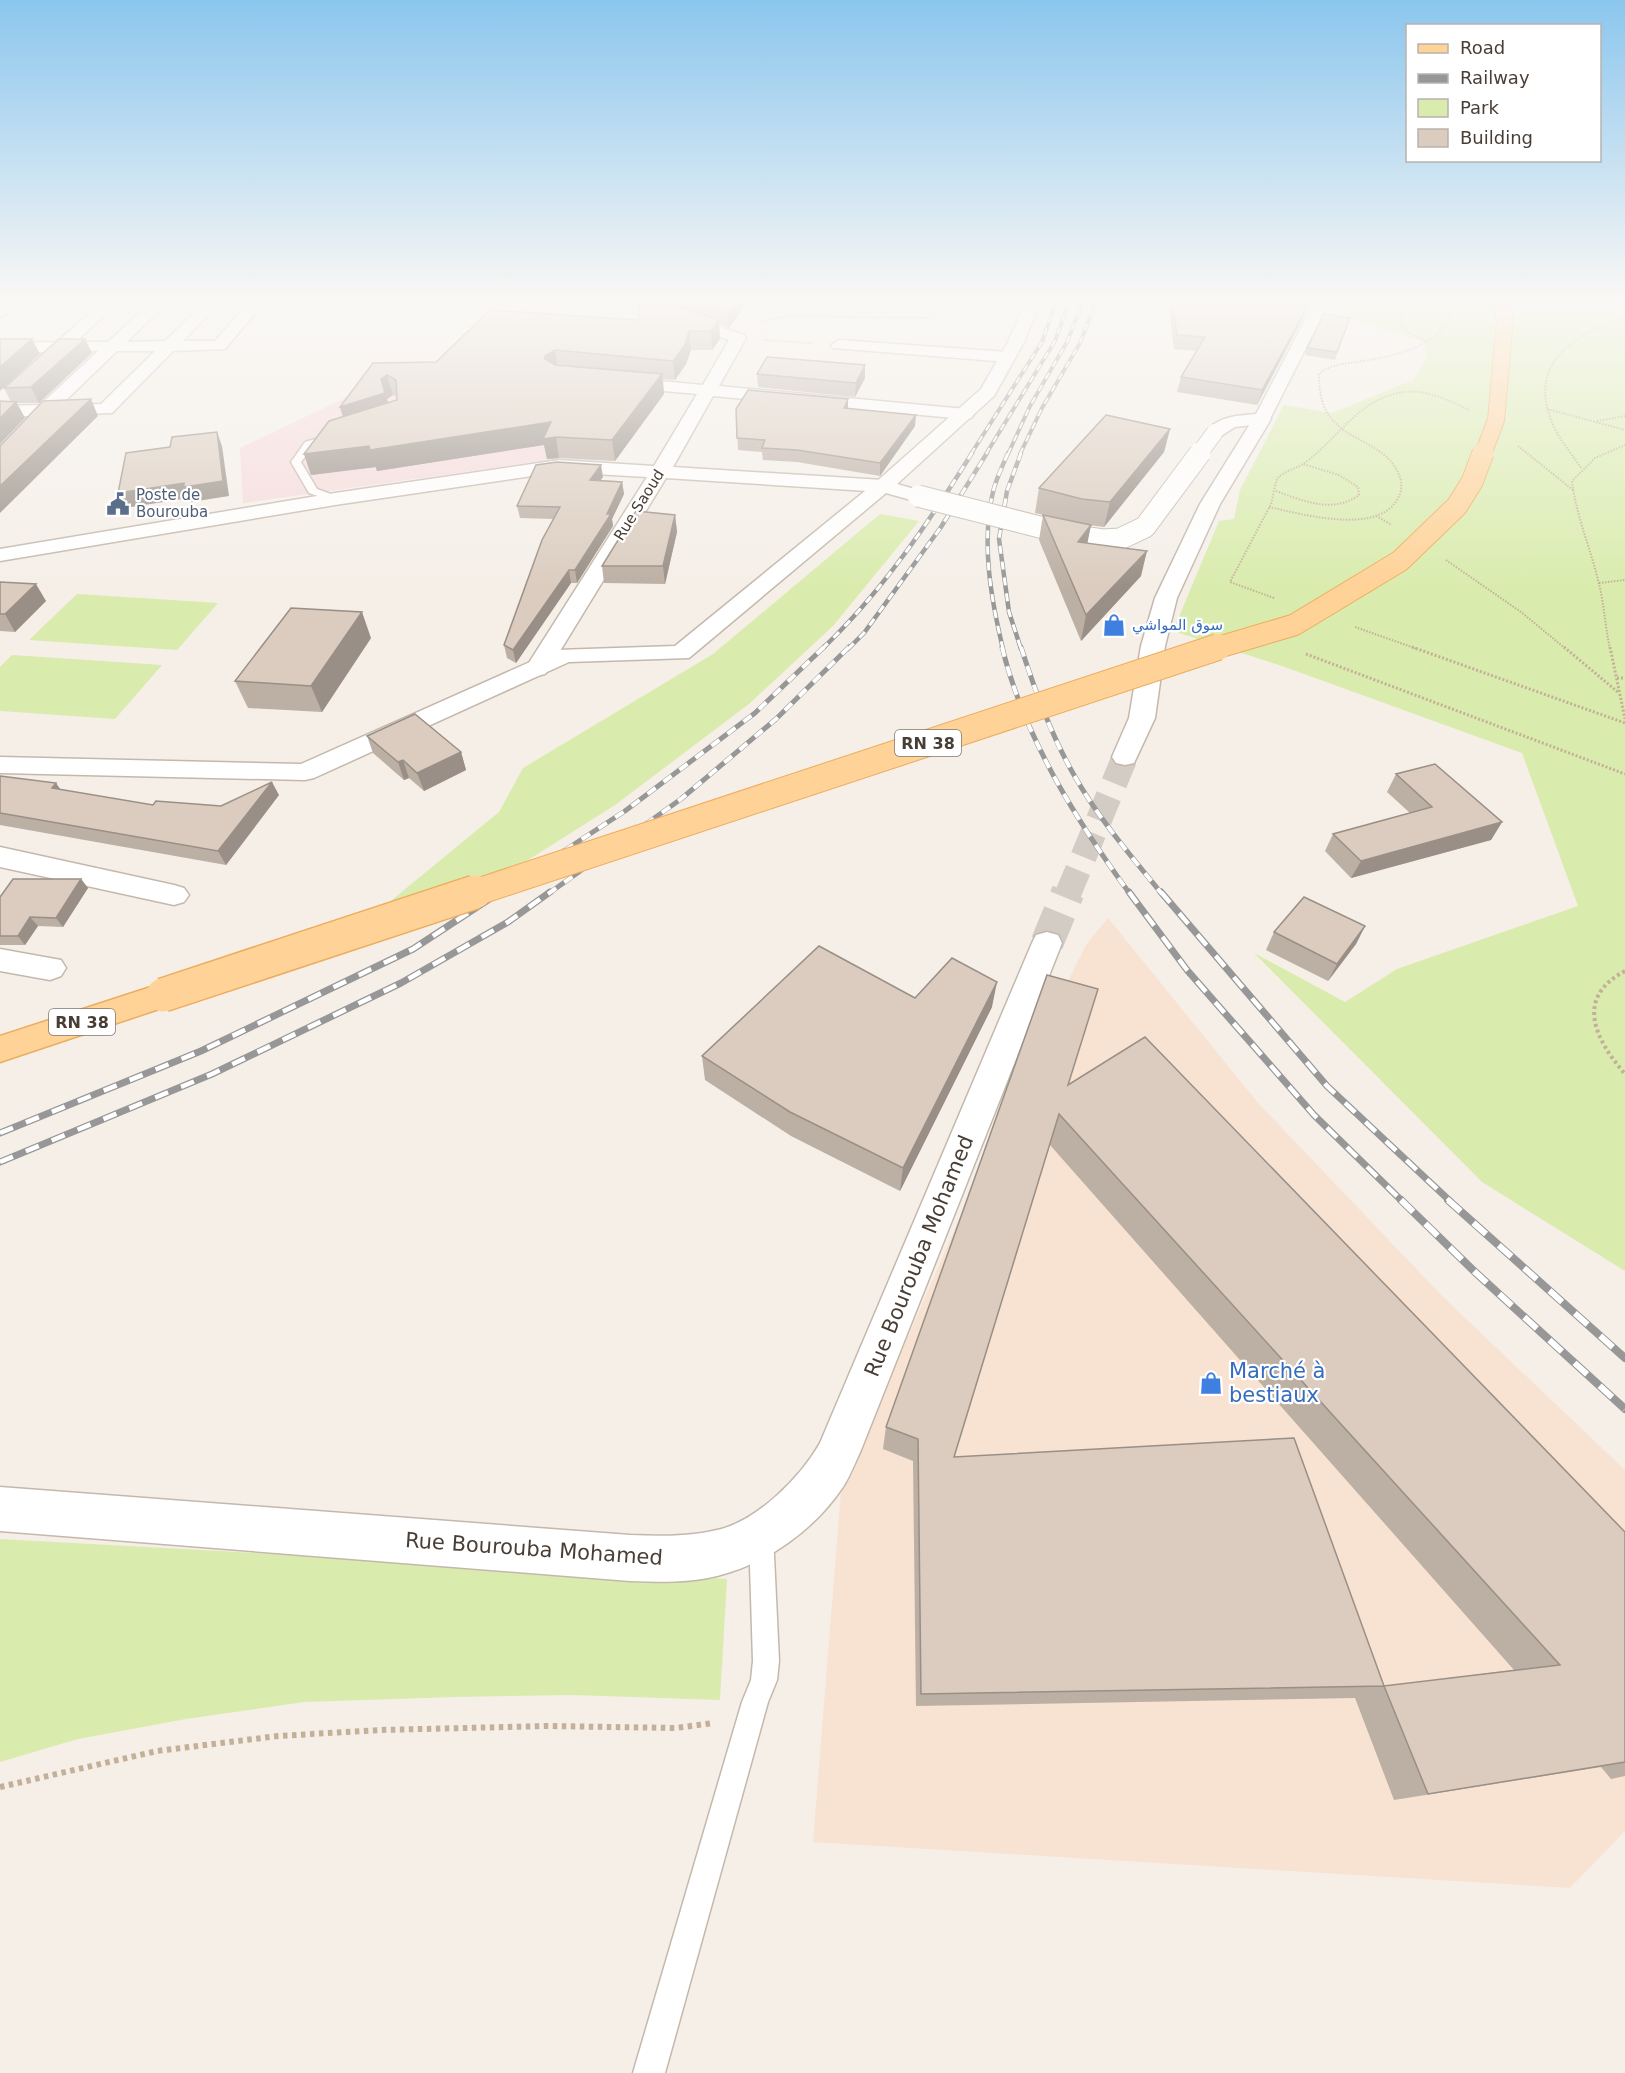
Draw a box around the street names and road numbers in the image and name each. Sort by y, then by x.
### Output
street label: Rue Saoud [610,466,668,544]
road number: RN 38 [895,730,961,756]
road number: RN 38 [49,1009,115,1035]
street label: Rue Bourouba Mohamed [860,1132,978,1380]
street label: Rue Bourouba Mohamed [404,1528,664,1570]

